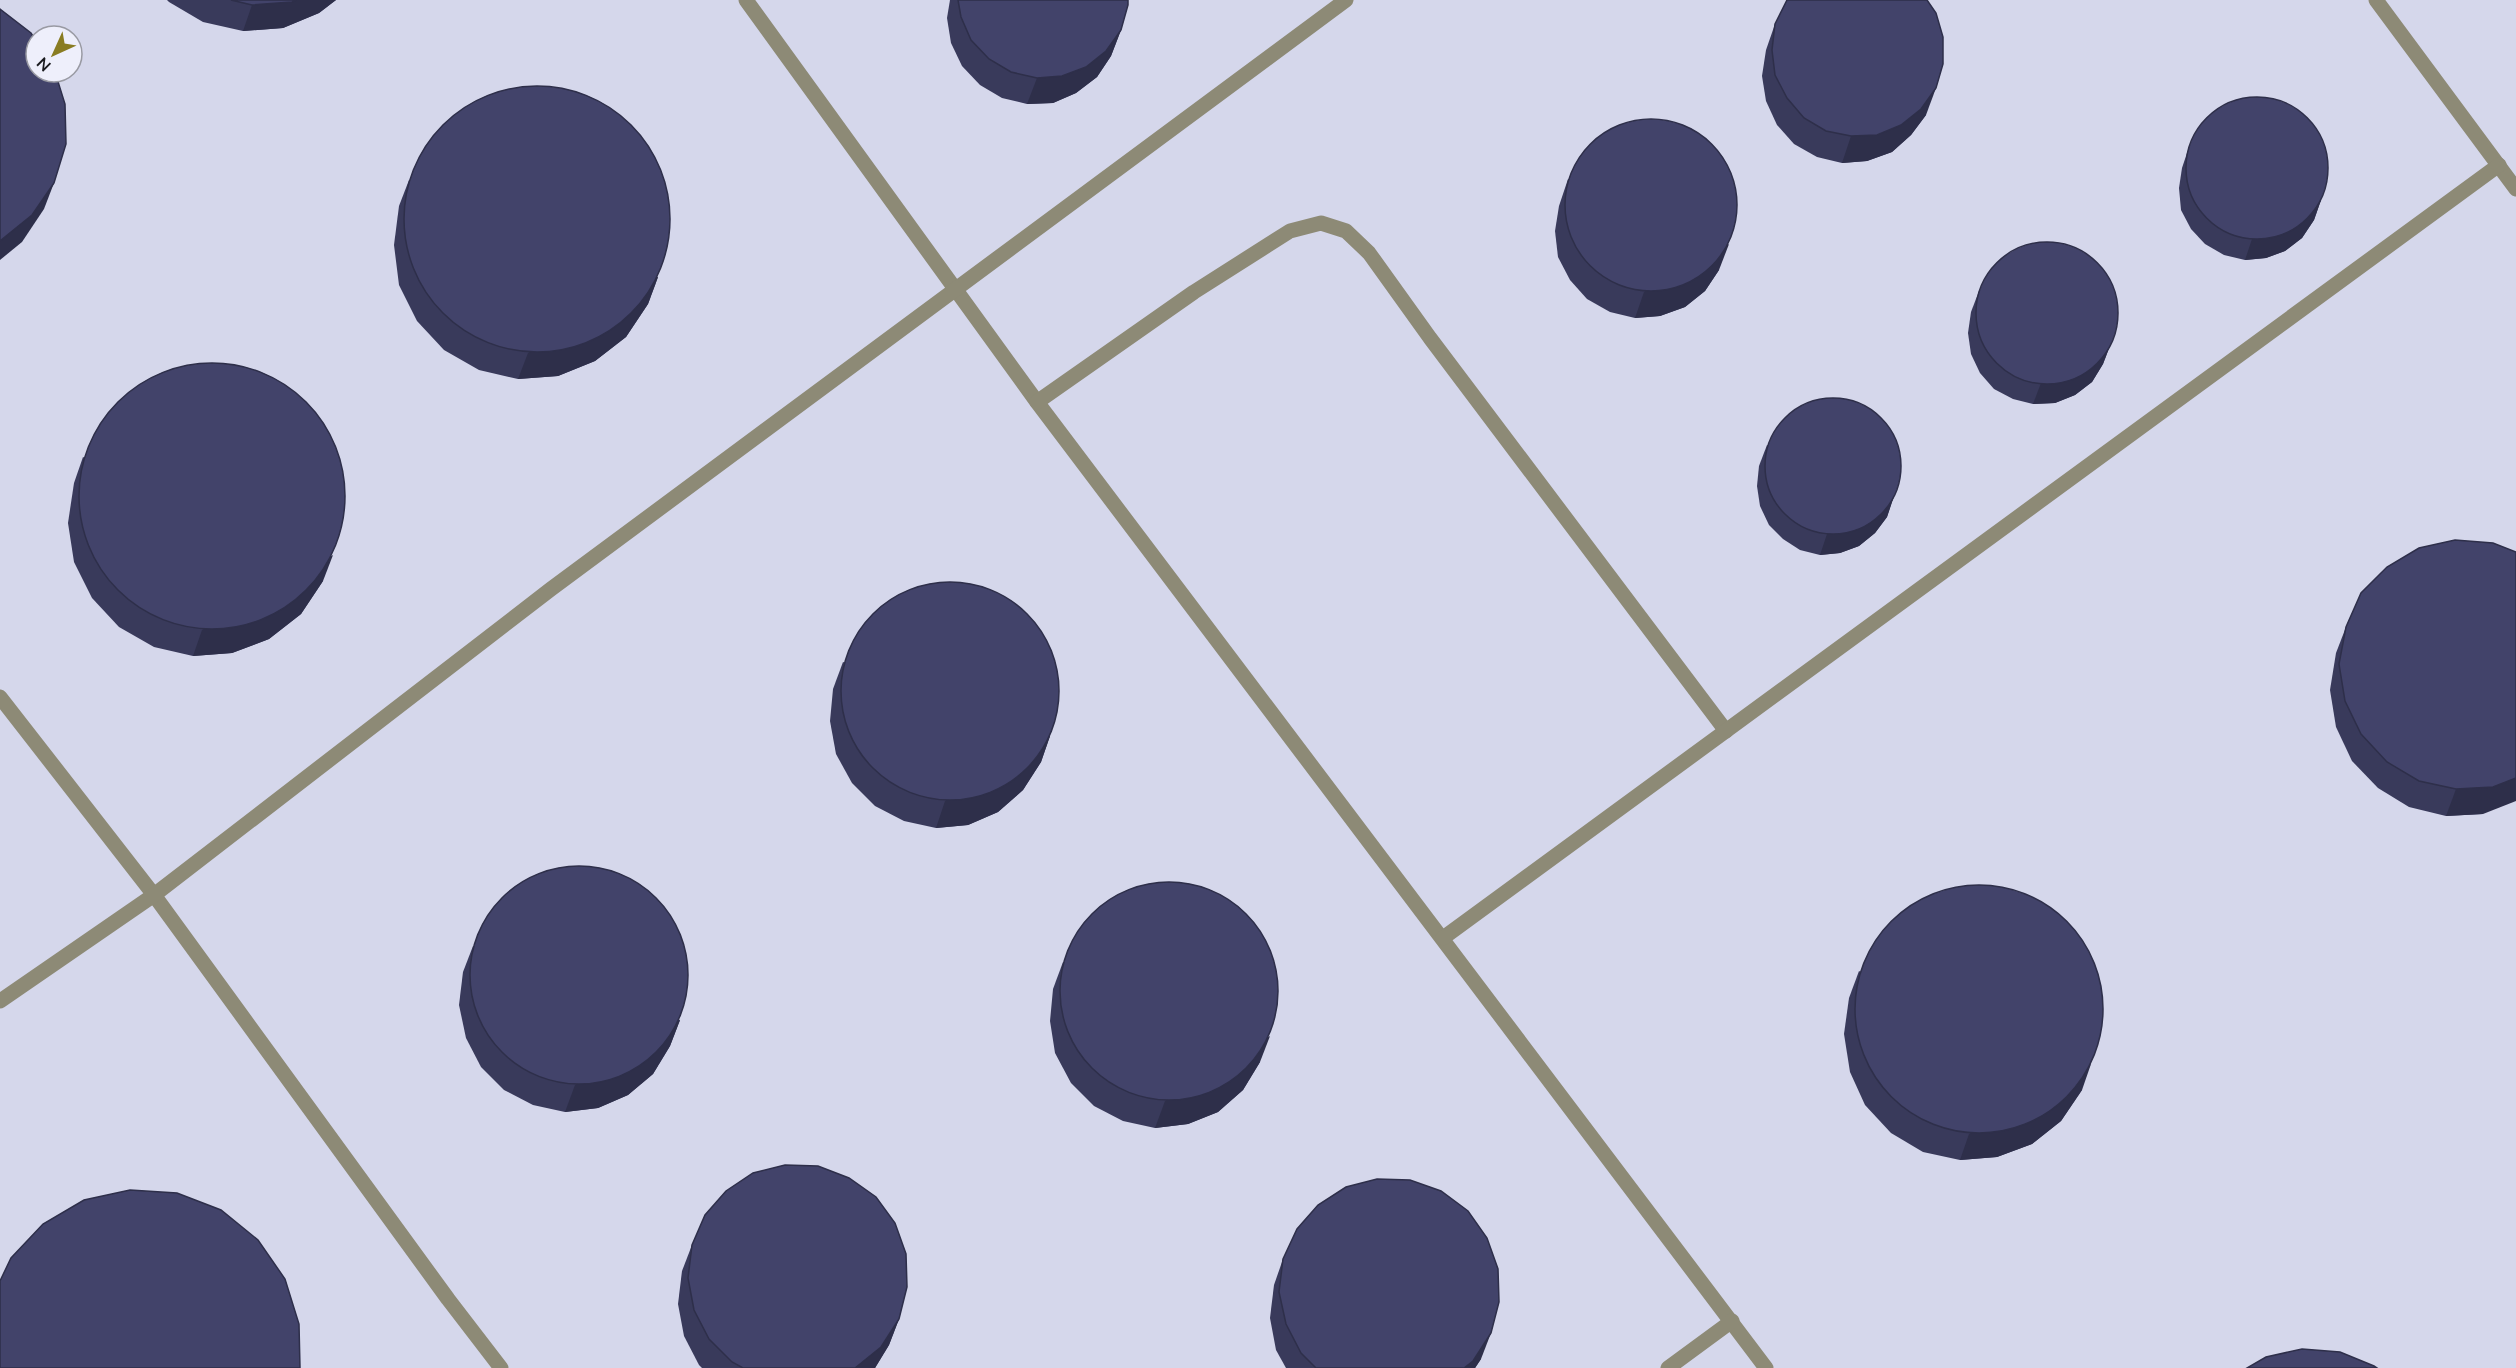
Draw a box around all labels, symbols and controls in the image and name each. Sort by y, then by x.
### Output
north arrow [24,24,84,84]
text: N [32,53,55,76]

